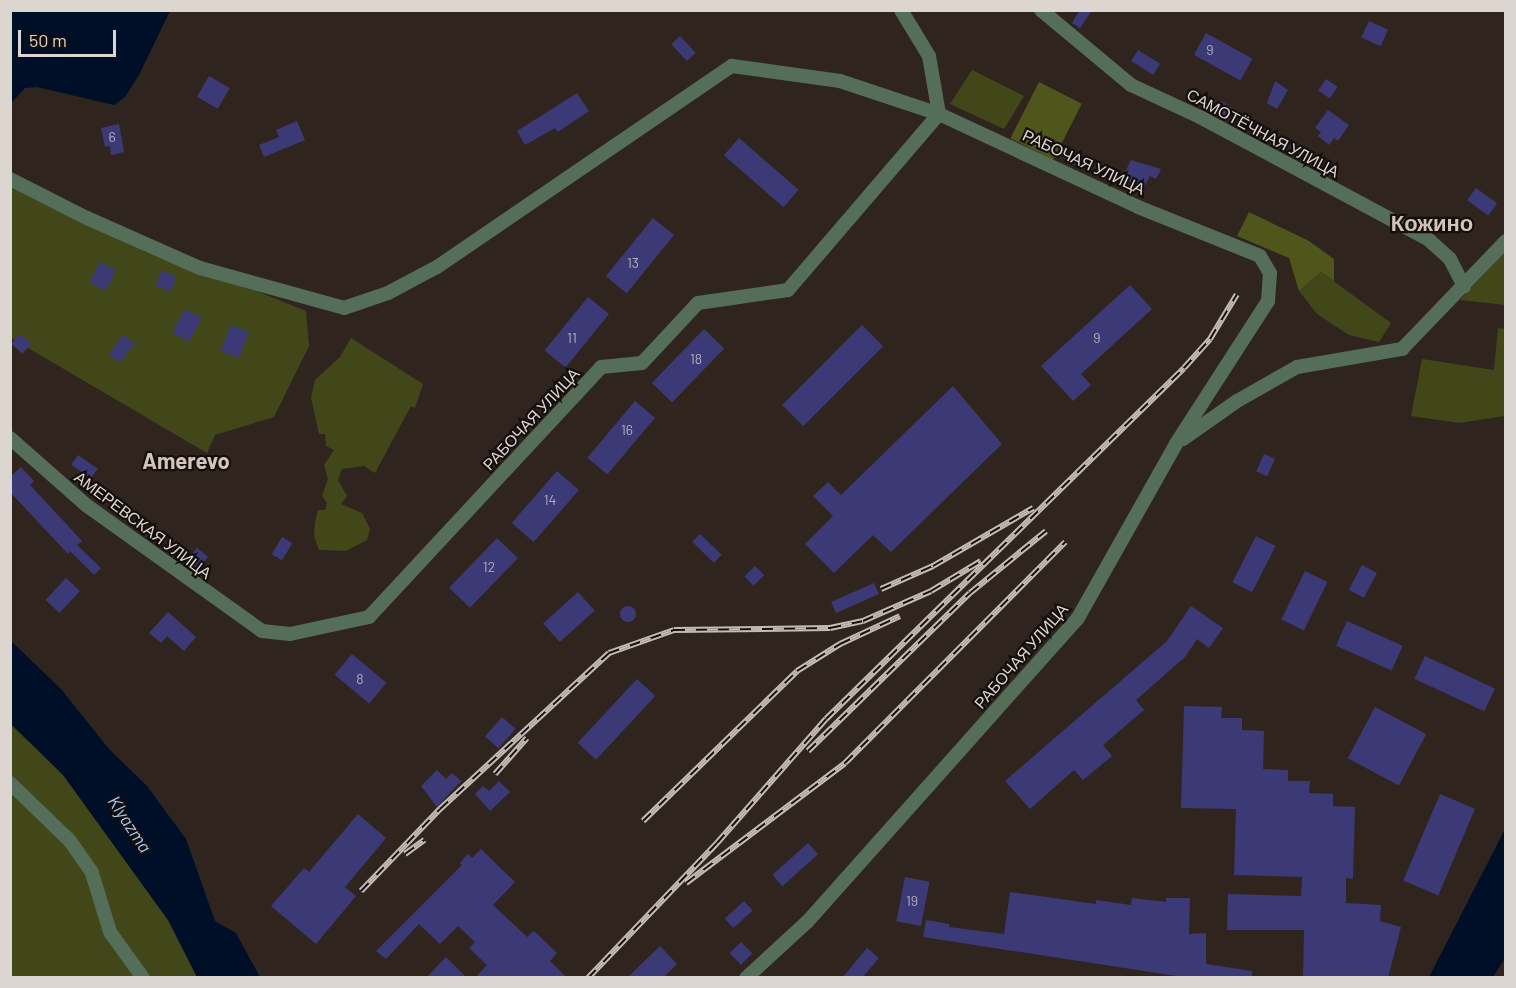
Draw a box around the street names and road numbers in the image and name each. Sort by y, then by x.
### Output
street label: САМОТЁЧНАЯ УЛИЦА [1183,85,1343,181]
street label: РАБОЧАЯ УЛИЦА [1020,125,1148,199]
street label: РАБОЧАЯ УЛИЦА [479,364,583,474]
street label: АМЕРЕВСКАЯ УЛИЦА [71,467,215,583]
street label: РАБОЧАЯ УЛИЦА [970,600,1072,712]

